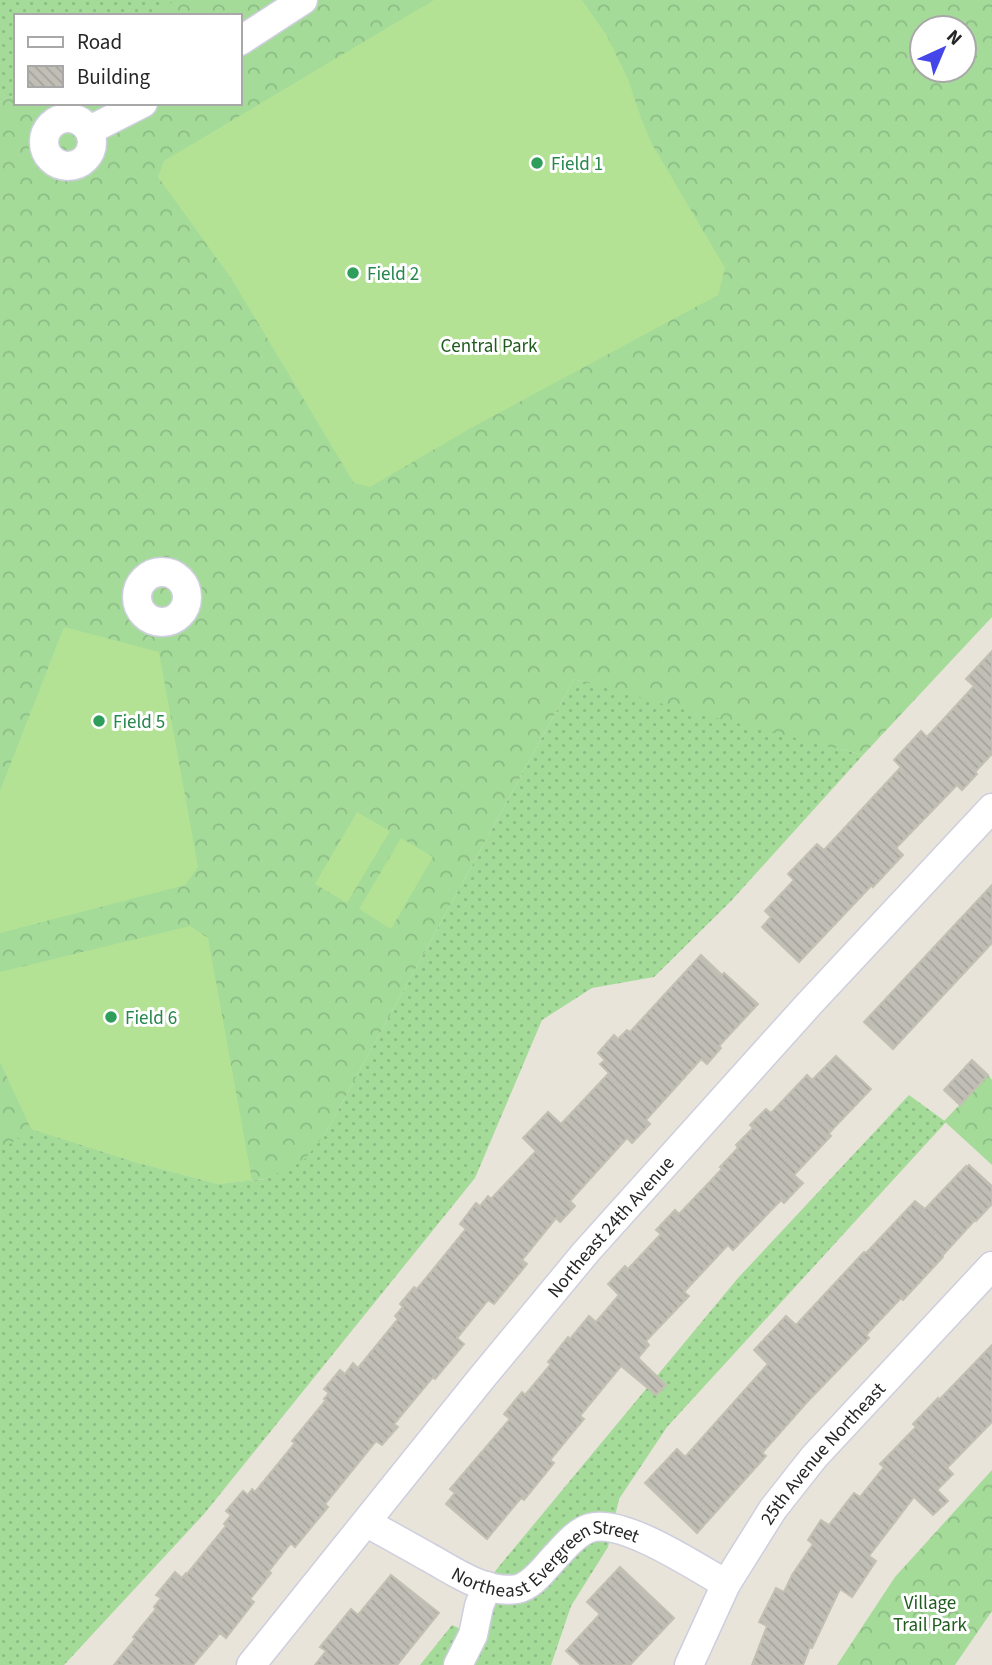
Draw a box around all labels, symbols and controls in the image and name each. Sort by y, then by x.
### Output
legend [14,14,242,105]
north arrow [908,14,978,84]
text: N [940,24,968,52]
text: Road [77,27,122,57]
text: Building [77,62,151,92]
place label: Field 1 [551,151,603,178]
marker: Field 1 [529,155,545,171]
place label: Field 2 [367,261,419,288]
marker: Field 2 [345,265,361,281]
park label: Central Park [441,333,538,360]
place label: Field 5 [113,709,165,736]
marker: Field 5 [91,713,107,729]
place label: Field 6 [125,1005,177,1032]
marker: Field 6 [103,1009,119,1025]
street label: Northeast 24th Avenue [542,1151,681,1304]
street label: 25th Avenue Northeast [754,1376,893,1530]
street label: Northeast Evergreen Street [446,1514,644,1605]
park label: Village Trail Park [893,1590,968,1639]

